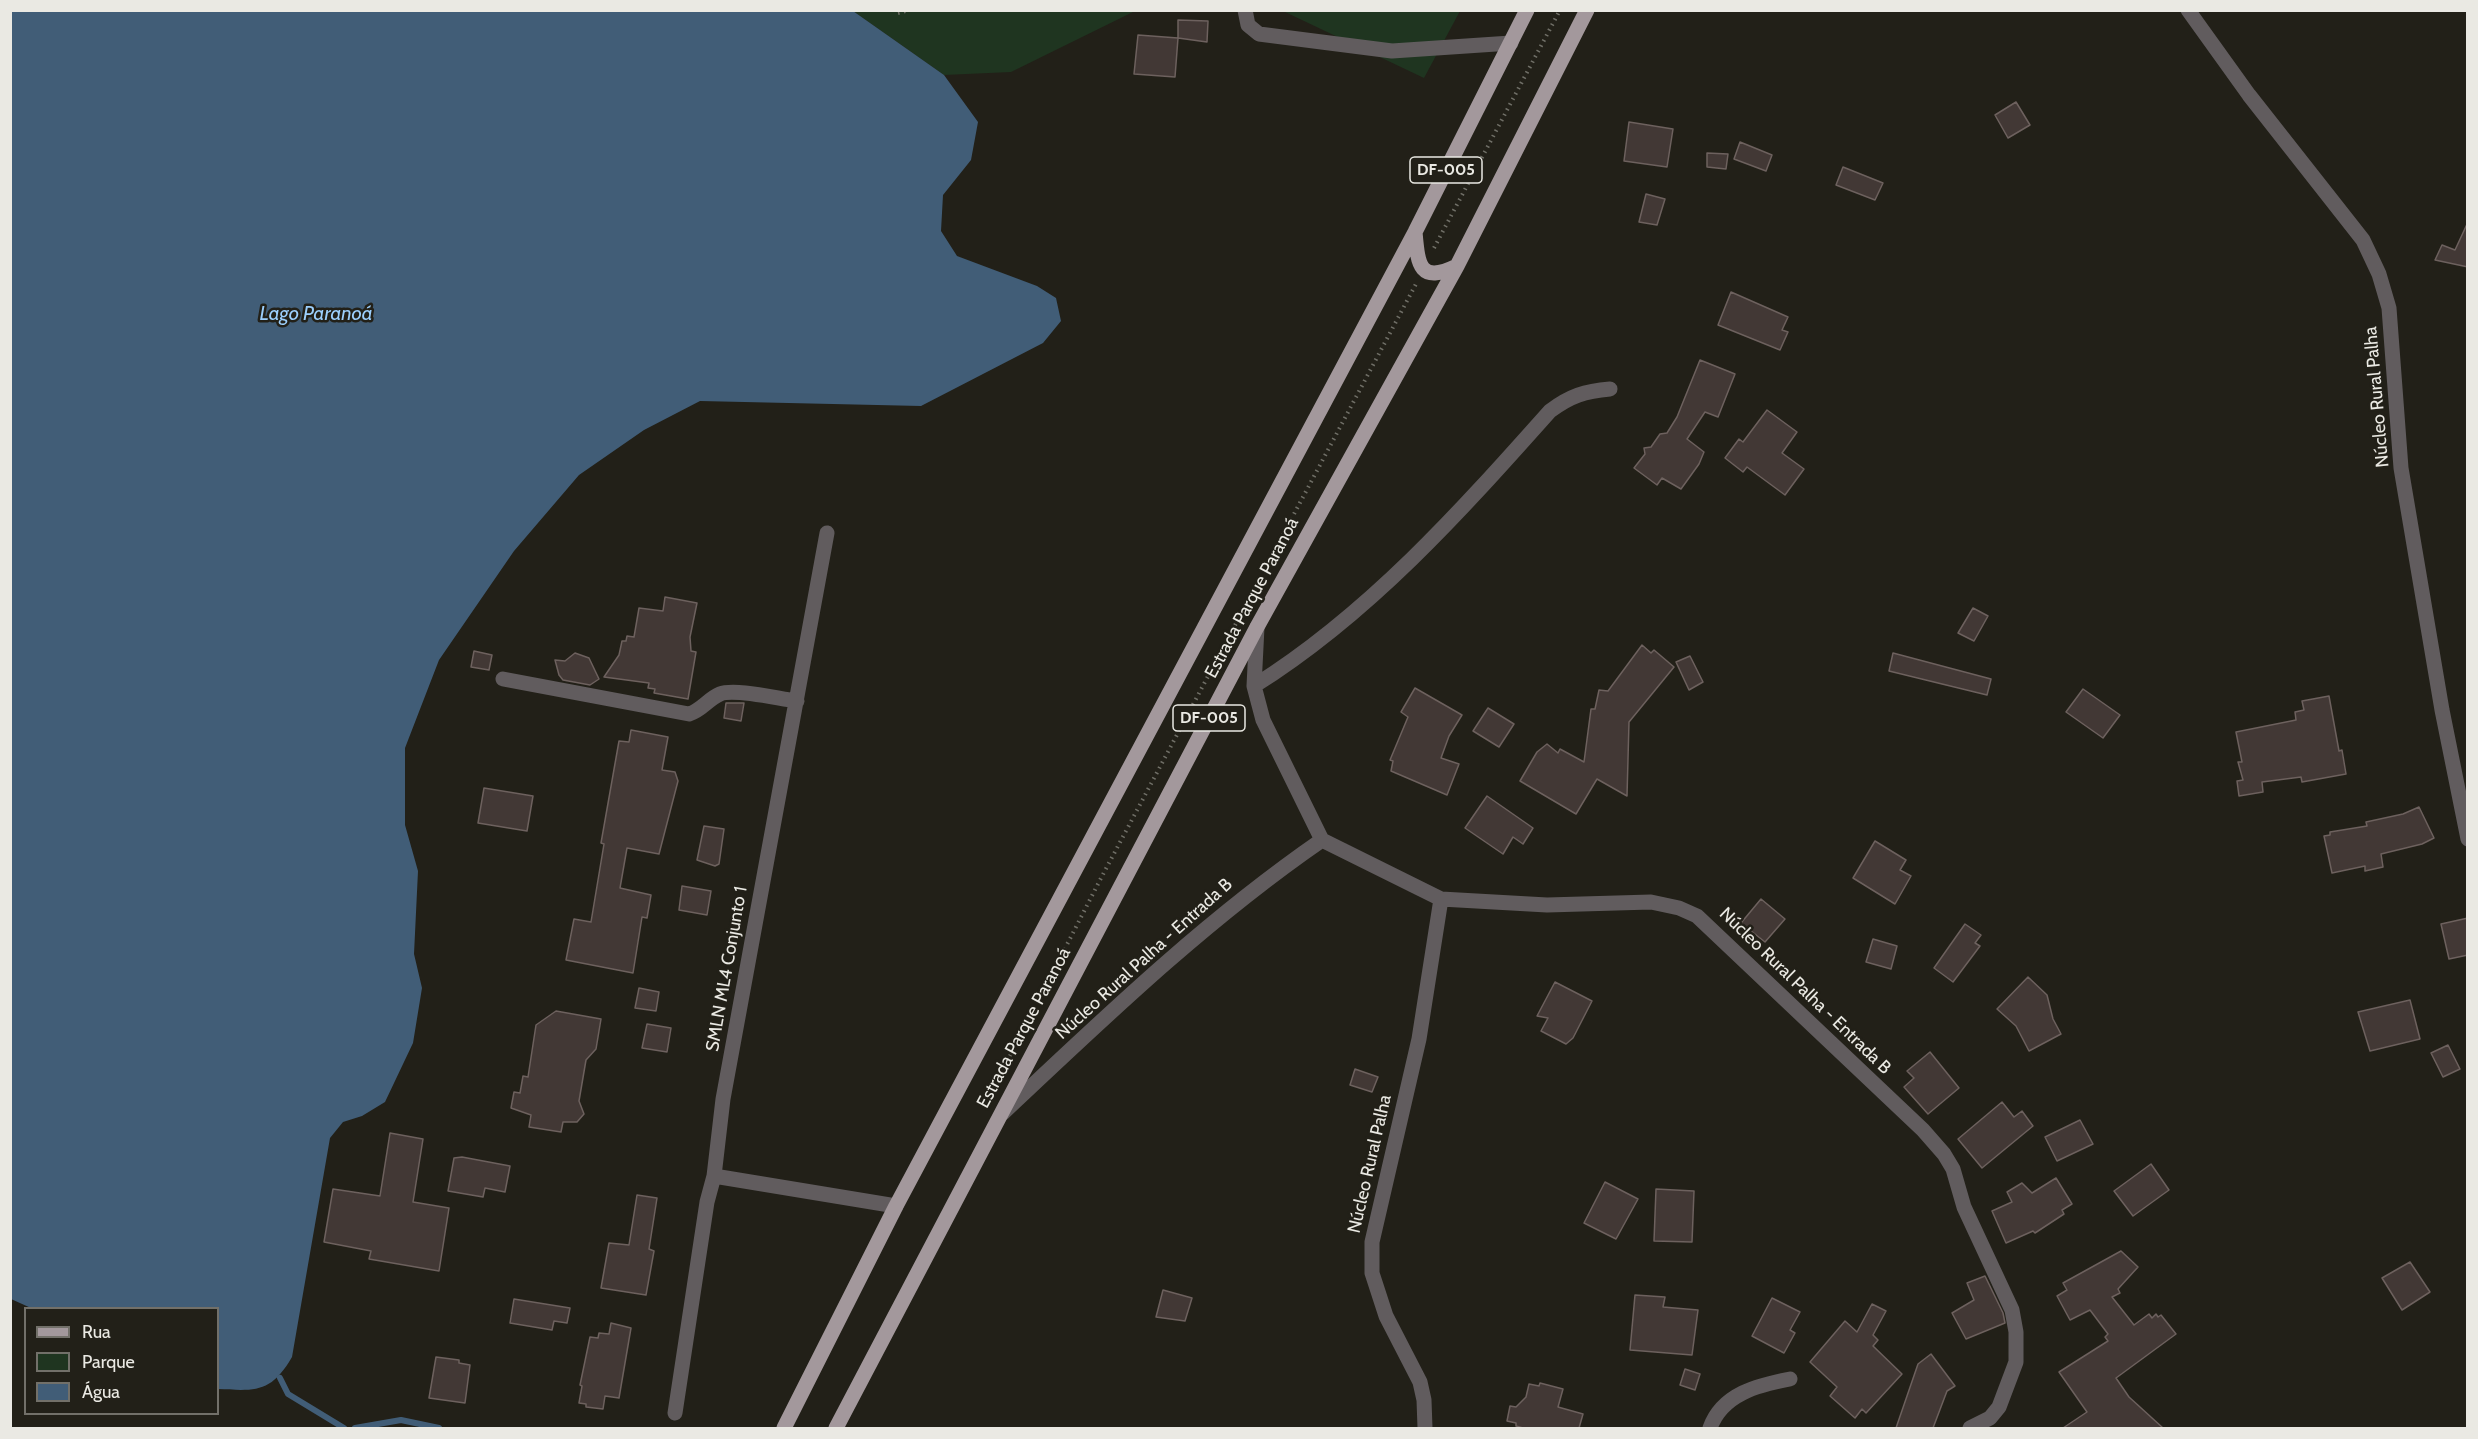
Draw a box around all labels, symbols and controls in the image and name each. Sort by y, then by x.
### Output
road number: DF-005 [1410,157,1482,183]
water label: Lago Paranoá [259,302,373,326]
street label: Núcleo Rural Palha [2360,326,2394,468]
street label: Estrada Parque Paranoá [1201,514,1303,682]
road number: DF-005 [1173,705,1245,731]
street label: Núcleo Rural Palha - Entrada B [1051,874,1237,1044]
street label: SMLN ML4 Conjunto 1 [702,885,752,1053]
street label: Núcleo Rural Palha - Entrada B [1715,903,1895,1079]
street label: Estrada Parque Paranoá [973,944,1075,1112]
street label: Núcleo Rural Palha [1344,1093,1396,1235]
legend [24,1307,219,1415]
text: Rua [82,1321,111,1343]
text: Parque [82,1351,135,1373]
text: Água [82,1381,120,1403]

